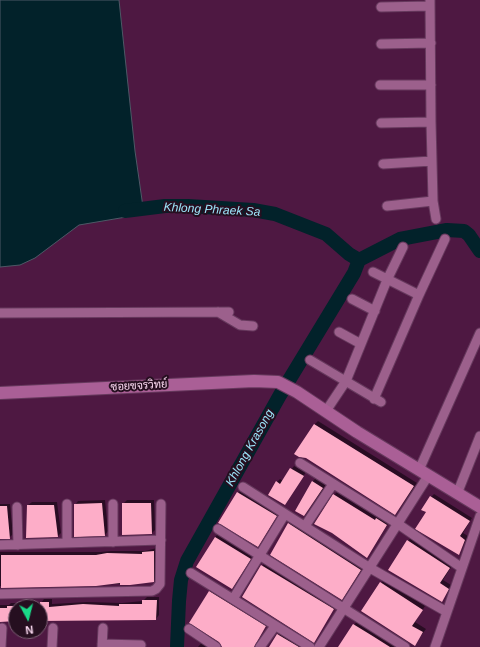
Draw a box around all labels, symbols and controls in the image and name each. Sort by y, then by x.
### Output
water label: Khlong Phraek Sa [163,200,261,220]
street label: ซอยขจรวิทย์ [110,378,168,394]
water label: Khlong Krasong [223,407,277,489]
north arrow [8,599,48,639]
text: N [25,623,34,636]

